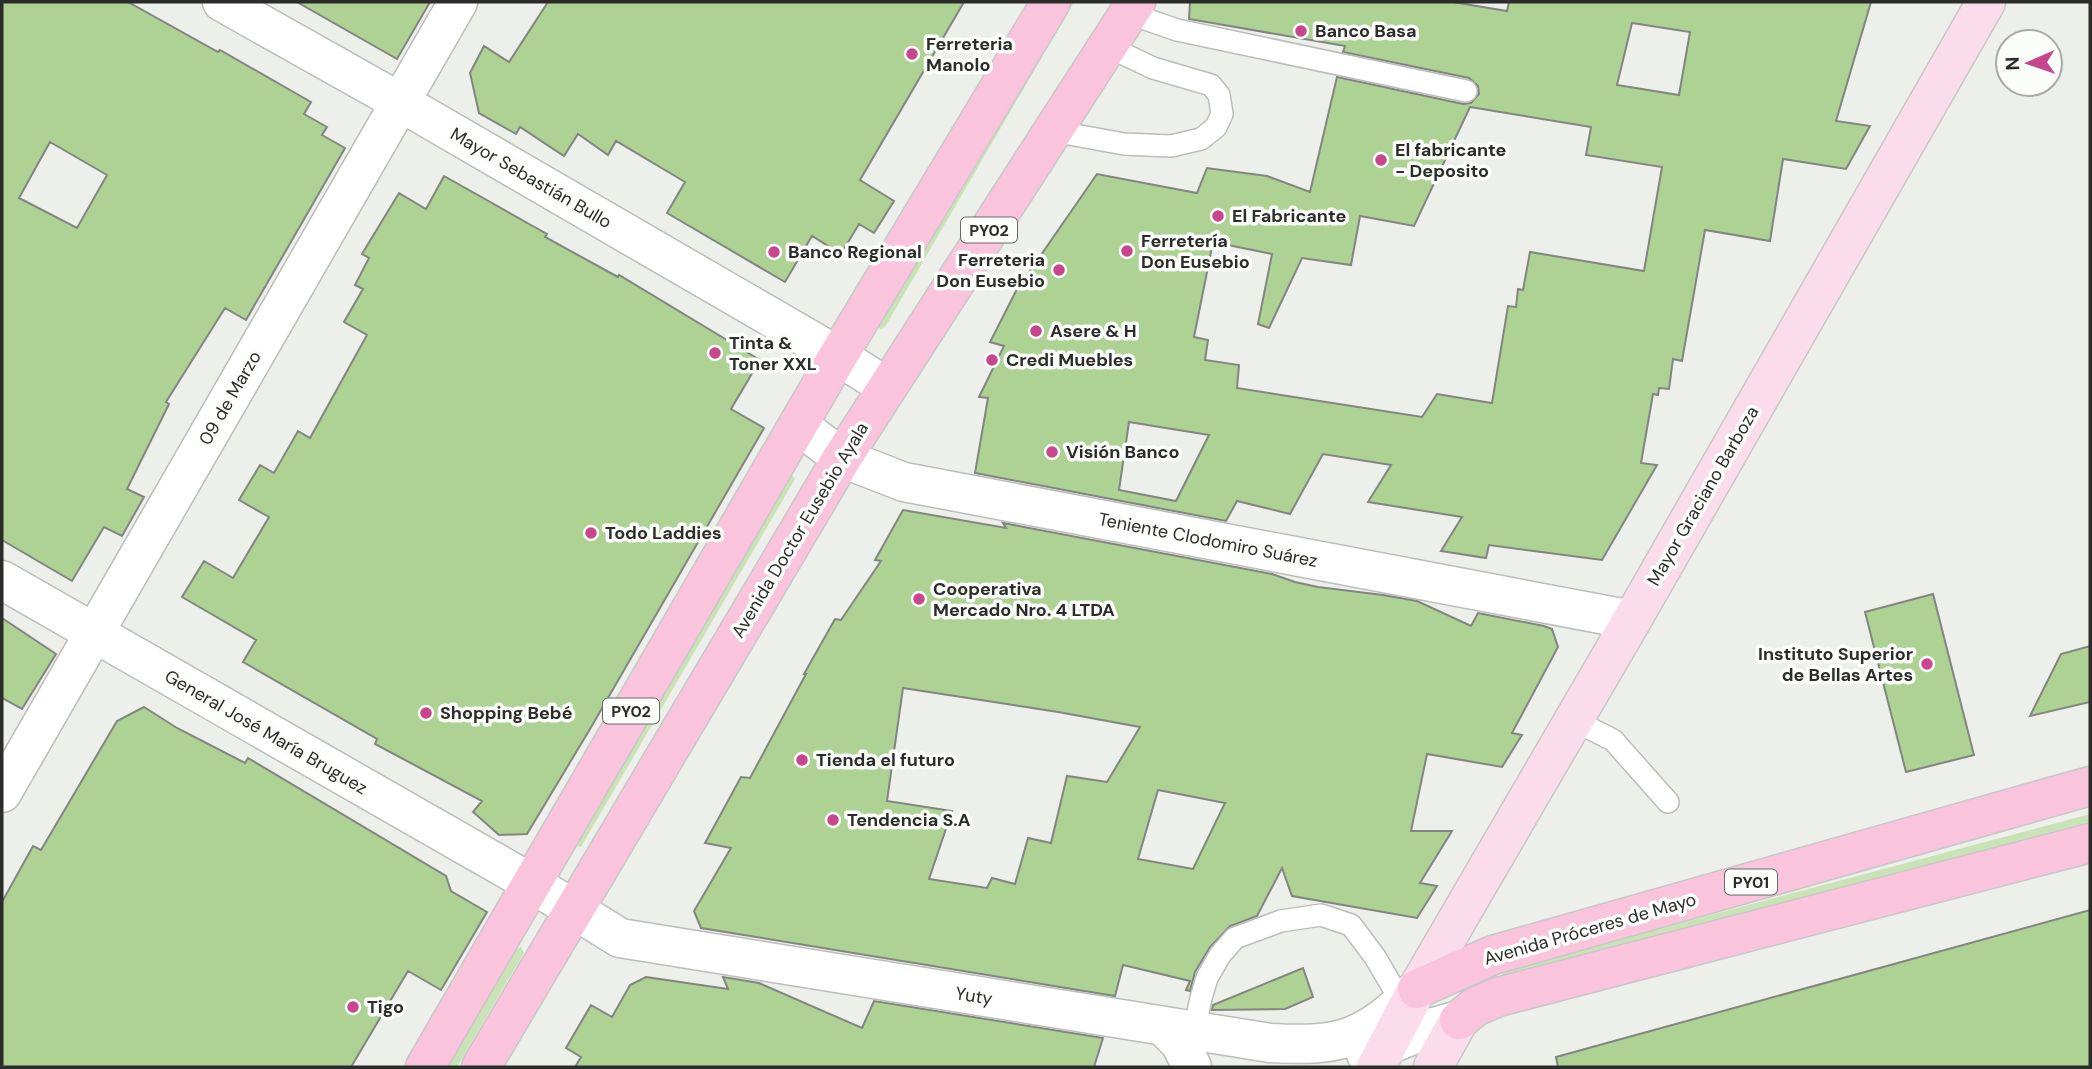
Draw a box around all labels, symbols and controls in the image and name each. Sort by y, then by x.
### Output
place label: Banco Basa [1315,19,1416,43]
marker: Banco Basa [1293,23,1309,39]
north arrow [1994,28,2064,98]
place label: Ferreteria Manolo [926,32,1013,77]
marker: Ferreteria Manolo [904,46,920,62]
text: N [2000,56,2025,71]
street label: Mayor Sebastián Bullo [446,122,616,234]
place label: El fabricante - Deposito [1395,138,1507,183]
marker: El fabricante - Deposito [1373,152,1389,168]
place label: El Fabricante [1232,204,1347,228]
marker: El Fabricante [1210,208,1226,224]
road number: PY02 [961,218,1017,242]
place label: Ferretería Don Eusebio [1141,229,1250,274]
place label: Banco Regional [788,240,922,264]
marker: Ferretería Don Eusebio [1119,243,1135,259]
marker: Banco Regional [766,244,782,260]
place label: Ferreteria Don Eusebio [936,248,1045,293]
marker: Ferreteria Don Eusebio [1051,262,1067,278]
place label: Asere & H [1050,319,1137,343]
marker: Asere & H [1028,323,1044,339]
place label: Tinta & Toner XXL [729,331,817,376]
marker: Tinta & Toner XXL [707,345,723,361]
street label: 09 de Marzo [193,346,267,450]
place label: Credi Muebles [1006,348,1133,372]
marker: Credi Muebles [984,352,1000,368]
street label: Mayor Graciano Barboza [1642,402,1764,590]
street label: Avenida Doctor Eusebio Ayala [726,418,874,642]
place label: Visión Banco [1066,440,1180,464]
marker: Visión Banco [1044,444,1060,460]
street label: Teniente Clodomiro Suárez [1096,507,1320,573]
place label: Todo Laddies [605,521,722,545]
marker: Todo Laddies [583,525,599,541]
place label: Cooperativa Mercado Nro. 4 LTDA [933,577,1115,622]
marker: Cooperativa Mercado Nro. 4 LTDA [911,591,927,607]
place label: Instituto Superior de Bellas Artes [1758,642,1913,687]
marker: Instituto Superior de Bellas Artes [1919,656,1935,672]
street label: General José María Bruguez [160,664,372,800]
road number: PY02 [603,698,659,724]
place label: Shopping Bebé [440,701,573,725]
marker: Shopping Bebé [418,705,434,721]
place label: Tienda el futuro [816,748,955,772]
marker: Tienda el futuro [794,752,810,768]
place label: Tendencia S.A [847,808,971,832]
marker: Tendencia S.A [825,812,841,828]
road number: PY01 [1725,870,1777,894]
street label: Avenida Próceres de Mayo [1481,887,1699,971]
street label: Yuty [954,981,994,1011]
place label: Tigo [367,995,404,1019]
marker: Tigo [345,999,361,1015]

